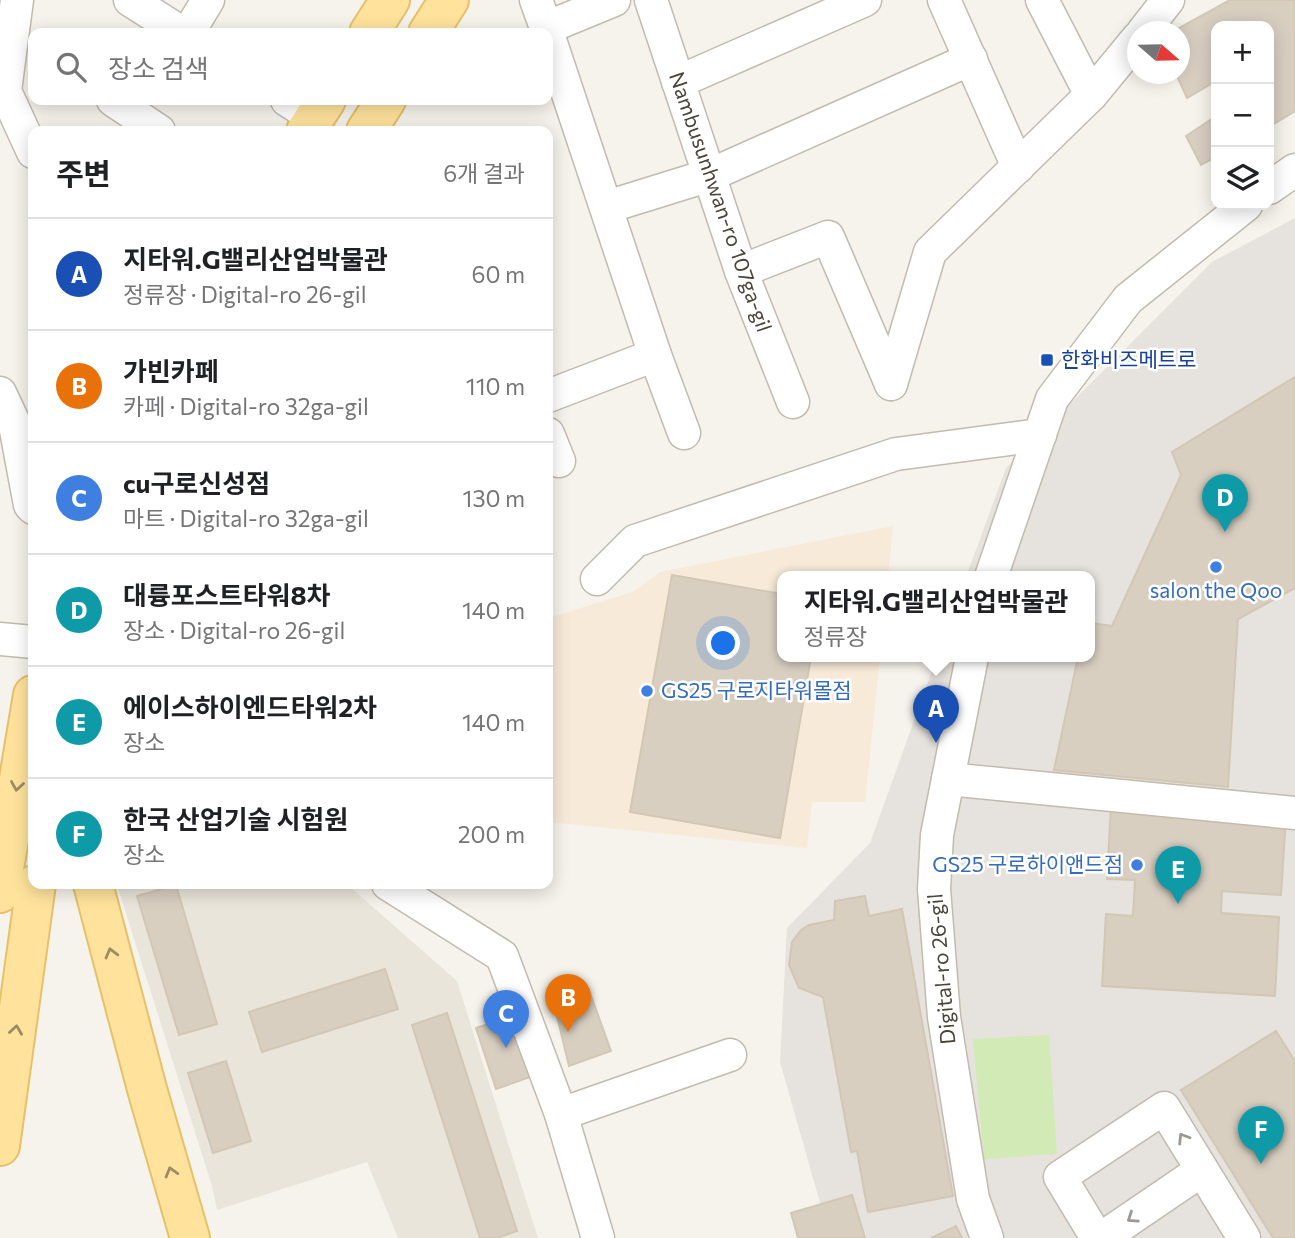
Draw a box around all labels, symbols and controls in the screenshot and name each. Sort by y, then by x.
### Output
north arrow [1127,21,1190,84]
map controls [1211,21,1274,210]
button: + [1211,21,1274,84]
search box [28,28,553,105]
icon: search [52,48,90,86]
text: 장소 검색 [108,52,209,83]
street label: Nambusunhwan-ro 107ga-gil [665,68,778,335]
button: − [1211,84,1274,147]
button: layers [1211,147,1274,210]
text: 주변 [56,154,111,191]
text: 6개 결과 [443,159,525,187]
text: 지타워.G밸리산업박물관 [123,243,388,274]
text: A [71,260,87,288]
text: 60 m [472,260,525,288]
text: 정류장 · Digital-ro 26-gil [123,280,367,308]
place label: 한화비즈메트로 [1061,346,1196,371]
marker: 한화비즈메트로 [1039,352,1055,368]
text: 가빈카페 [123,355,219,386]
text: B [71,372,87,400]
text: 110 m [466,372,525,400]
text: 카페 · Digital-ro 32ga-gil [123,392,369,420]
text: cu구로신성점 [123,467,270,498]
pin: D [1202,474,1248,532]
text: C [71,484,87,512]
text: 130 m [463,484,525,512]
text: 마트 · Digital-ro 32ga-gil [123,504,369,532]
marker: salon the Qoo [1208,559,1224,575]
popup [777,571,1095,662]
place label: salon the Qoo [1150,577,1282,602]
text: 대륭포스트타워8차 [123,579,330,610]
text: 지타워.G밸리산업박물관 [803,585,1069,616]
text: D [71,596,87,624]
text: 140 m [462,596,525,624]
text: 장소 · Digital-ro 26-gil [123,616,345,644]
text: 정류장 [803,622,867,650]
your location [706,626,740,660]
place label: GS25 구로지타워몰점 [661,677,852,702]
marker: GS25 구로지타워몰점 [639,683,655,699]
pin: A [913,685,959,743]
text: 에이스하이엔드타워2차 [123,691,377,722]
text: E [72,708,86,736]
text: 140 m [462,708,525,736]
text: 장소 [123,728,165,756]
one-way arrow [10,780,25,792]
text: 한국 산업기술 시험원 [123,803,348,834]
text: F [72,820,86,848]
text: 200 m [458,820,525,848]
text: 장소 [123,840,165,868]
pin: E [1155,846,1201,904]
place label: GS25 구로하이앤드점 [932,851,1123,876]
marker: GS25 구로하이앤드점 [1129,857,1145,873]
street label: Digital-ro 26-gil [921,893,960,1046]
one-way arrow [105,947,119,959]
pin: B [545,974,591,1032]
pin: C [483,990,529,1048]
one-way arrow [8,1024,23,1036]
pin: F [1238,1106,1284,1164]
one-way arrow [1178,1133,1191,1146]
one-way arrow [165,1167,180,1179]
one-way arrow [1127,1210,1140,1222]

